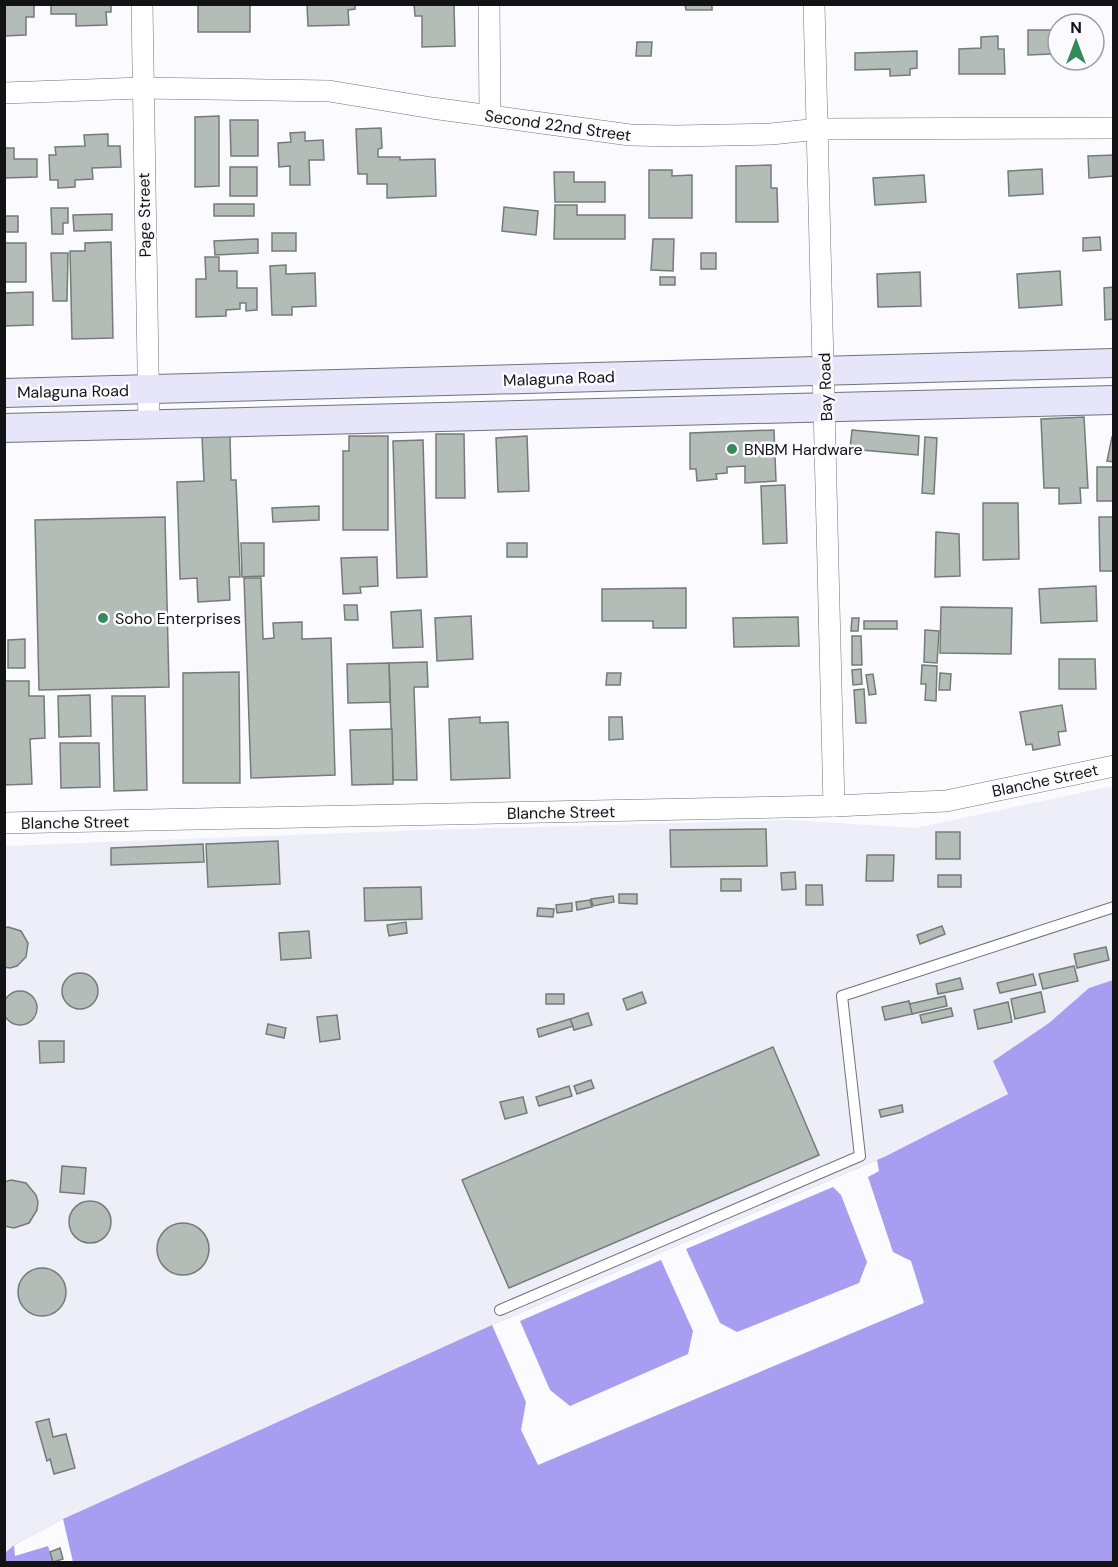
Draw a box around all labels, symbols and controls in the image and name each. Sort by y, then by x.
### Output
north arrow [1046,12,1106,72]
text: N [1070,17,1082,38]
street label: Second 22nd Street [483,105,633,146]
street label: Page Street [133,172,156,258]
street label: Bay Road [814,352,837,422]
street label: Malaguna Road [503,366,615,391]
street label: Malaguna Road [17,380,129,403]
place label: BNBM Hardware [744,439,863,460]
marker: BNBM Hardware [725,442,739,456]
place label: Soho Enterprises [115,608,241,629]
marker: Soho Enterprises [96,611,110,625]
street label: Blanche Street [990,759,1100,802]
street label: Blanche Street [507,801,615,824]
street label: Blanche Street [21,811,129,834]

